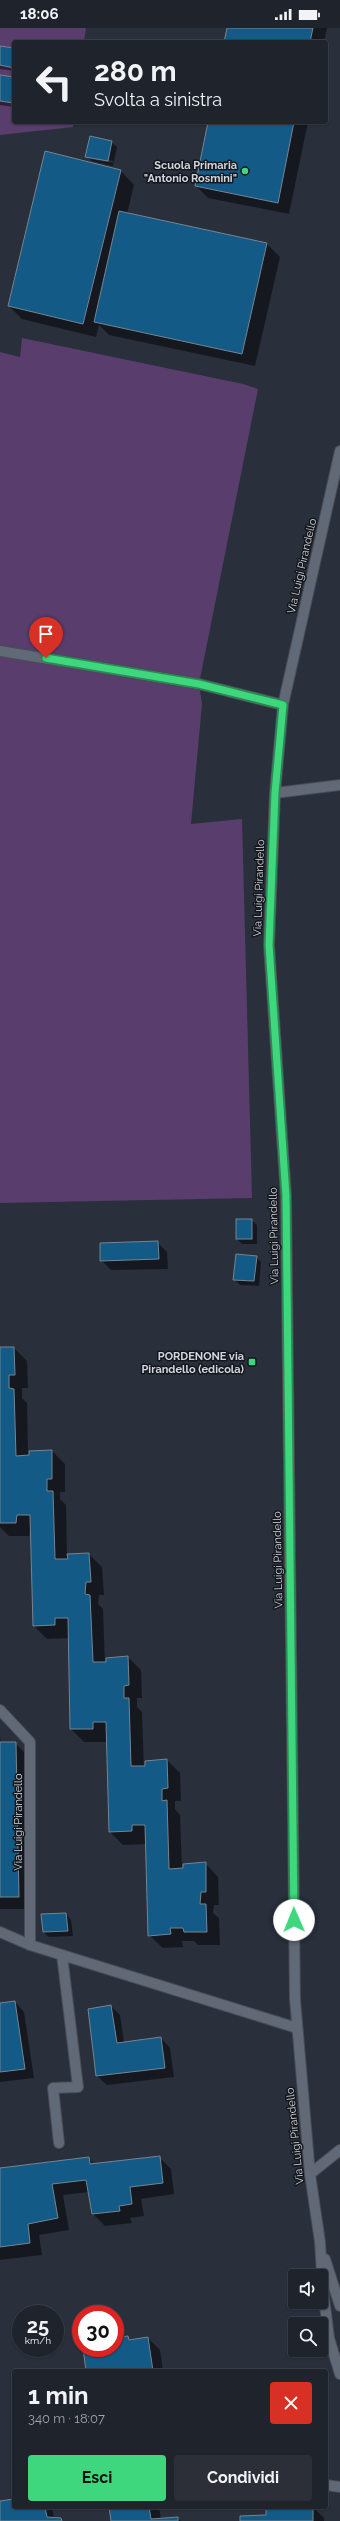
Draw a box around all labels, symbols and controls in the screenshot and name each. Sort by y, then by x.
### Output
text: 18:06 [20,5,59,23]
text: 280 m [94,55,177,88]
icon: left [28,56,80,108]
text: Svolta a sinistra [94,89,222,110]
place label: Scuola Primaria "Antonio Rosmini" [144,159,237,185]
marker: Scuola Primaria "Antonio Rosmini" [240,166,250,176]
street label: Via Luigi Pirandello [285,517,319,615]
pin [29,617,63,658]
icon: arrive [35,623,57,645]
street label: Via Luigi Pirandello [251,839,267,937]
street label: Via Luigi Pirandello [267,1187,281,1285]
place label: PORDENONE via Pirandello (edicola) [142,1350,245,1376]
marker: PORDENONE via Pirandello (edicola) [247,1357,257,1367]
street label: Via Luigi Pirandello [271,1511,285,1609]
street label: Via Luigi Pirandello [12,1773,25,1871]
position arrow [273,1899,315,1941]
street label: Via Luigi Pirandello [283,2086,307,2185]
map controls [288,2269,328,2357]
button: sound [288,2269,328,2309]
speed limit sign: 30 [72,2305,124,2357]
text: 25 [27,2314,49,2338]
button: search [288,2317,328,2357]
text: km/h [25,2335,51,2346]
text: 1 min [28,2381,89,2410]
button: close [270,2382,312,2424]
text: 340 m · 18:07 [28,2411,105,2426]
button: Esci [28,2455,166,2501]
button: Condividi [174,2455,312,2501]

